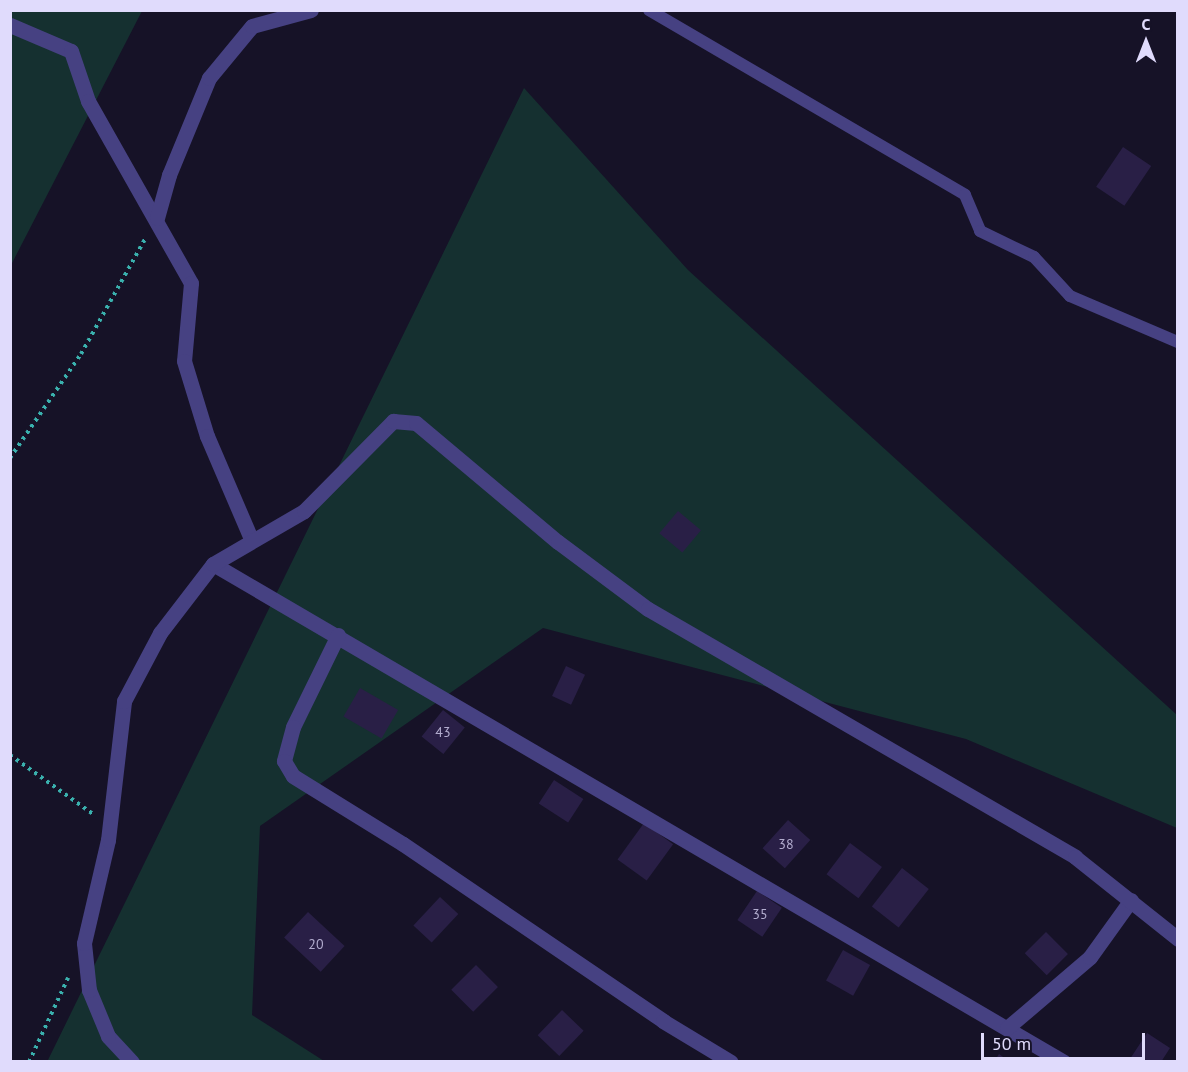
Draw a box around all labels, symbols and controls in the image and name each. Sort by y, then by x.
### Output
north arrow [1116,12,1176,72]
text: С [1142,14,1150,34]
house number: 43 [435,724,451,740]
house number: 38 [778,836,794,852]
house number: 35 [752,906,768,922]
house number: 20 [308,936,324,952]
scale bar [984,1021,1148,1059]
text: 50 m [992,1032,1031,1055]

